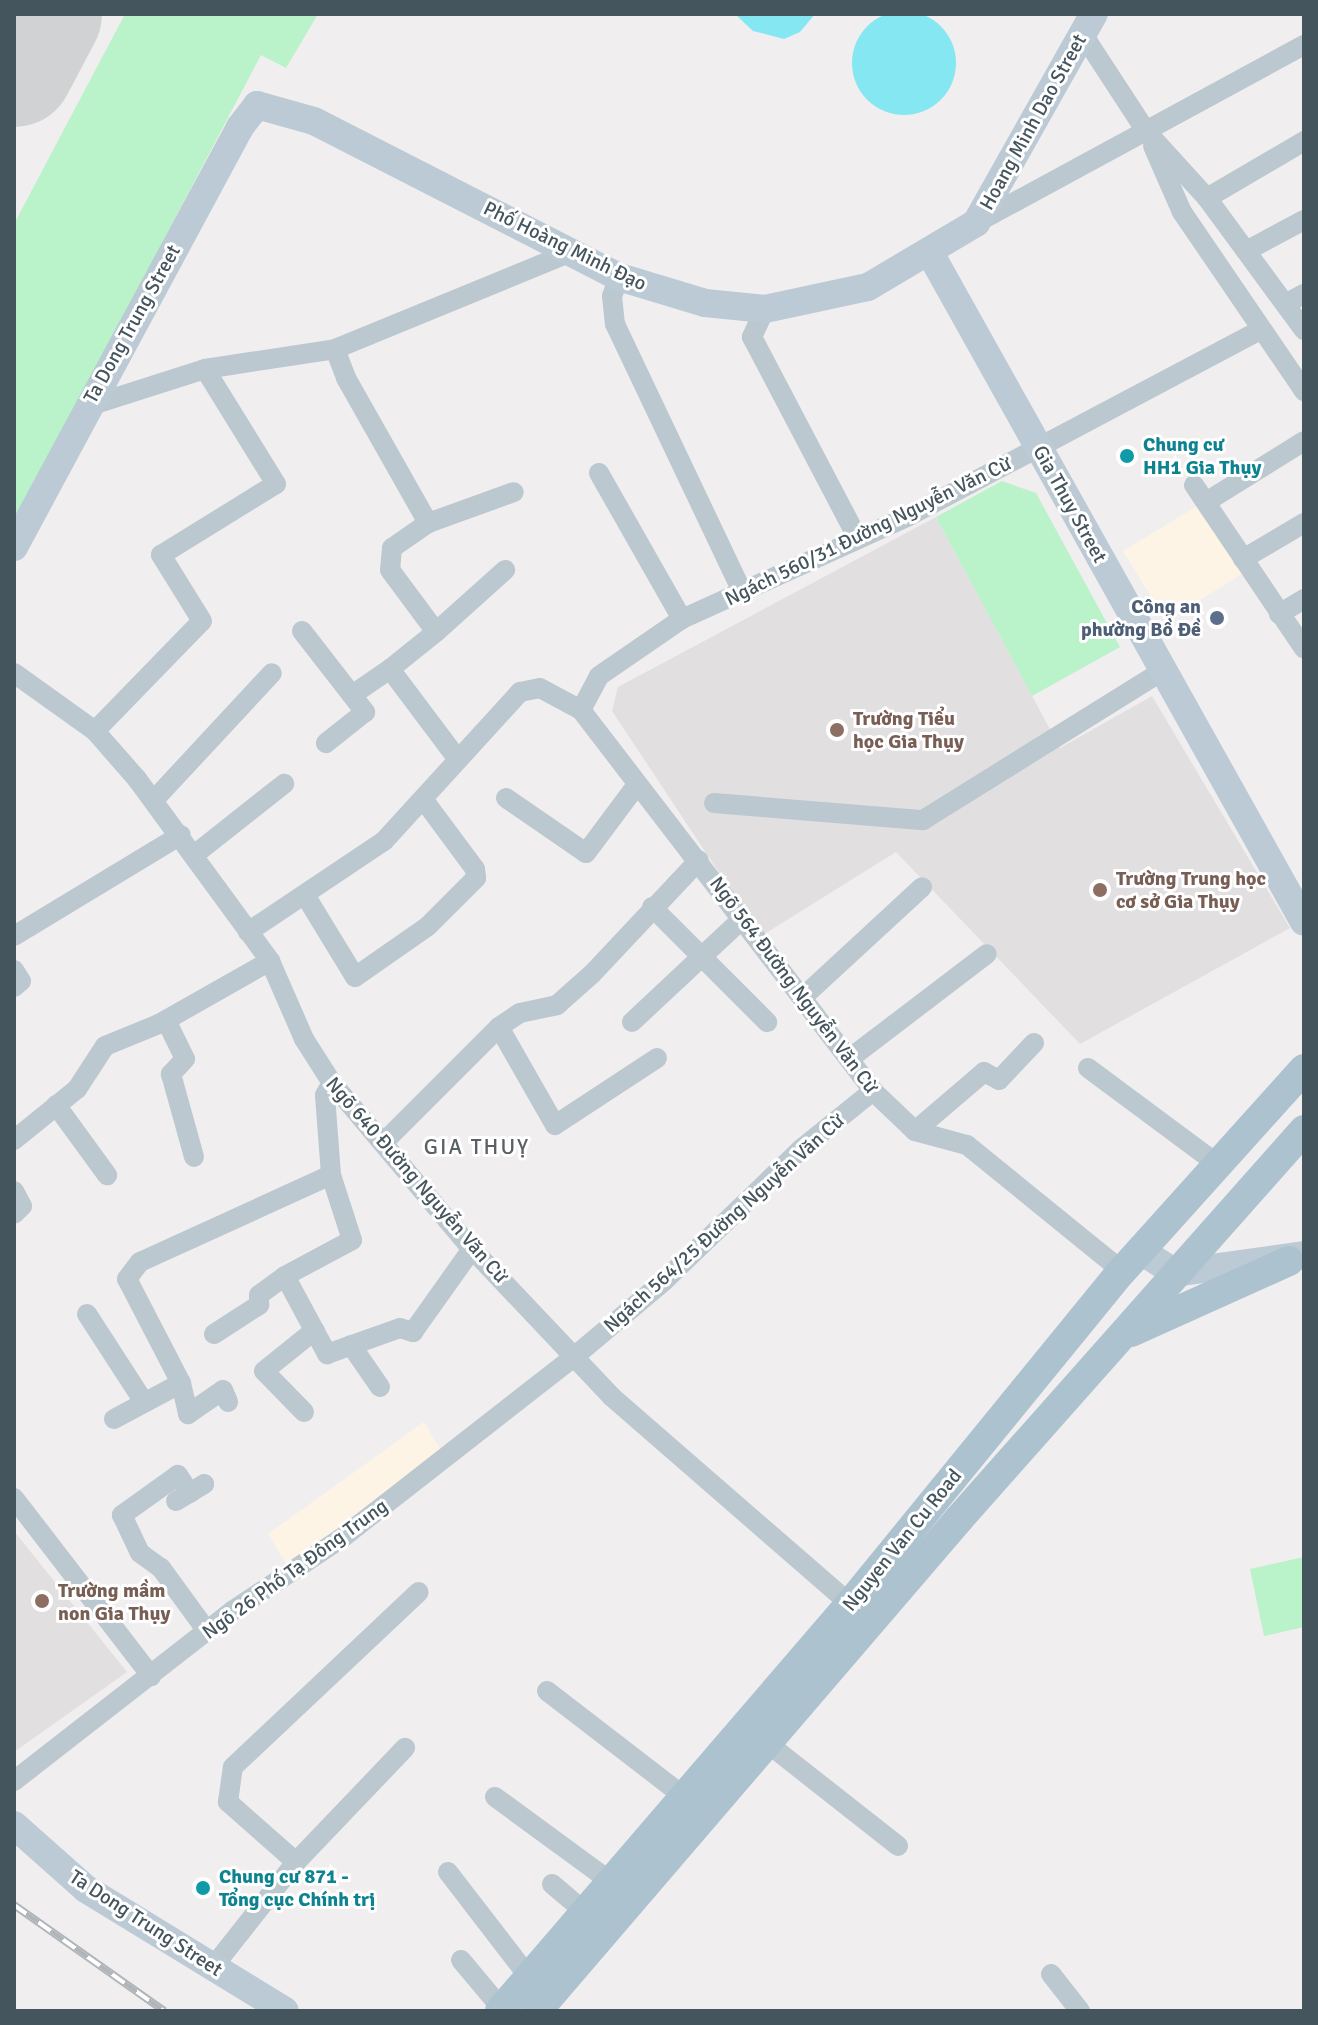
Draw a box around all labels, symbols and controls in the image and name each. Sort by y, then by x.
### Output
street label: Hoang Minh Dao Street [975,30,1091,214]
street label: Phố Hoàng Minh Đạo [480,196,650,296]
street label: Ta Dong Trung Street [79,241,185,407]
place label: Chung cư HH1 Gia Thụy [1143,432,1261,479]
street label: Gia Thuy Street [1028,441,1112,567]
marker: Chung cư HH1 Gia Thụy [1118,447,1136,465]
street label: Ngách 560/31 Đường Nguyễn Văn Cừ [721,451,1015,611]
place label: Công an phường Bồ Đề [1081,594,1201,641]
marker: Công an phường Bồ Đề [1208,609,1226,627]
place label: Trường Tiểu học Gia Thụy [853,706,964,753]
marker: Trường Tiểu học Gia Thụy [828,721,846,739]
place label: Trường Trung học cơ sở Gia Thụy [1116,866,1266,913]
street label: Ngõ 564 Đường Nguyễn Văn Cừ [705,872,883,1098]
marker: Trường Trung học cơ sở Gia Thụy [1091,881,1109,899]
street label: Ngõ 640 Đường Nguyễn Văn Cừ [321,1072,513,1288]
street label: Ngách 564/25 Đường Nguyễn Văn Cừ [599,1109,849,1337]
district label: GIA THUỴ [424,1134,530,1160]
street label: Nguyen Van Cu Road [837,1464,967,1616]
street label: Ngõ 26 Phố Tạ Đông Trung [198,1494,392,1644]
place label: Trường mầm non Gia Thụy [58,1578,170,1625]
marker: Trường mầm non Gia Thụy [33,1592,51,1610]
place label: Chung cư 871 - Tổng cục Chính trị [219,1864,375,1911]
street label: Ta Dong Trung Street [65,1865,227,1981]
marker: Chung cư 871 - Tổng cục Chính trị [194,1879,212,1897]

